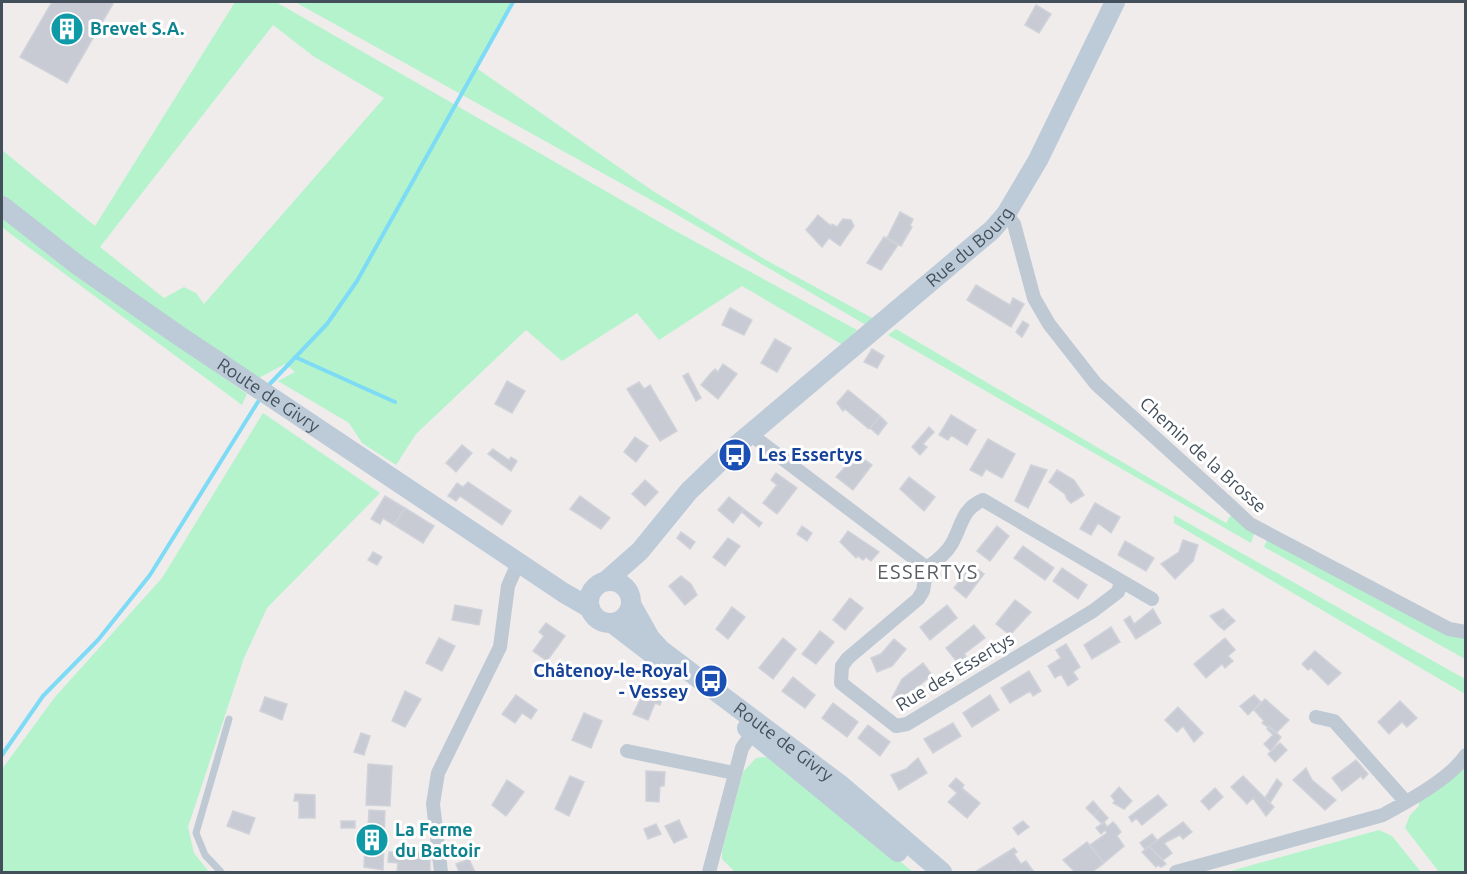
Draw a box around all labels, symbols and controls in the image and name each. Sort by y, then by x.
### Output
building icon: Brevet S.A. [49,11,85,47]
place label: Brevet S.A. [90,18,184,38]
street label: Rue du Bourg [922,203,1017,290]
street label: Route de Givry [214,353,324,436]
street label: Chemin de la Brosse [1137,392,1271,516]
bus stop icon: Les Essertys [717,437,753,473]
place label: Les Essertys [758,444,862,464]
district label: ESSERTYS [877,560,979,583]
street label: Rue des Essertys [892,628,1017,714]
place label: Châtenoy-le-Royal - Vessey [533,660,689,701]
bus stop icon: Châtenoy-le-Royal - Vessey [693,663,729,699]
street label: Route de Givry [730,697,838,785]
place label: La Ferme du Battoir [395,819,481,860]
building icon: La Ferme du Battoir [354,822,390,858]

